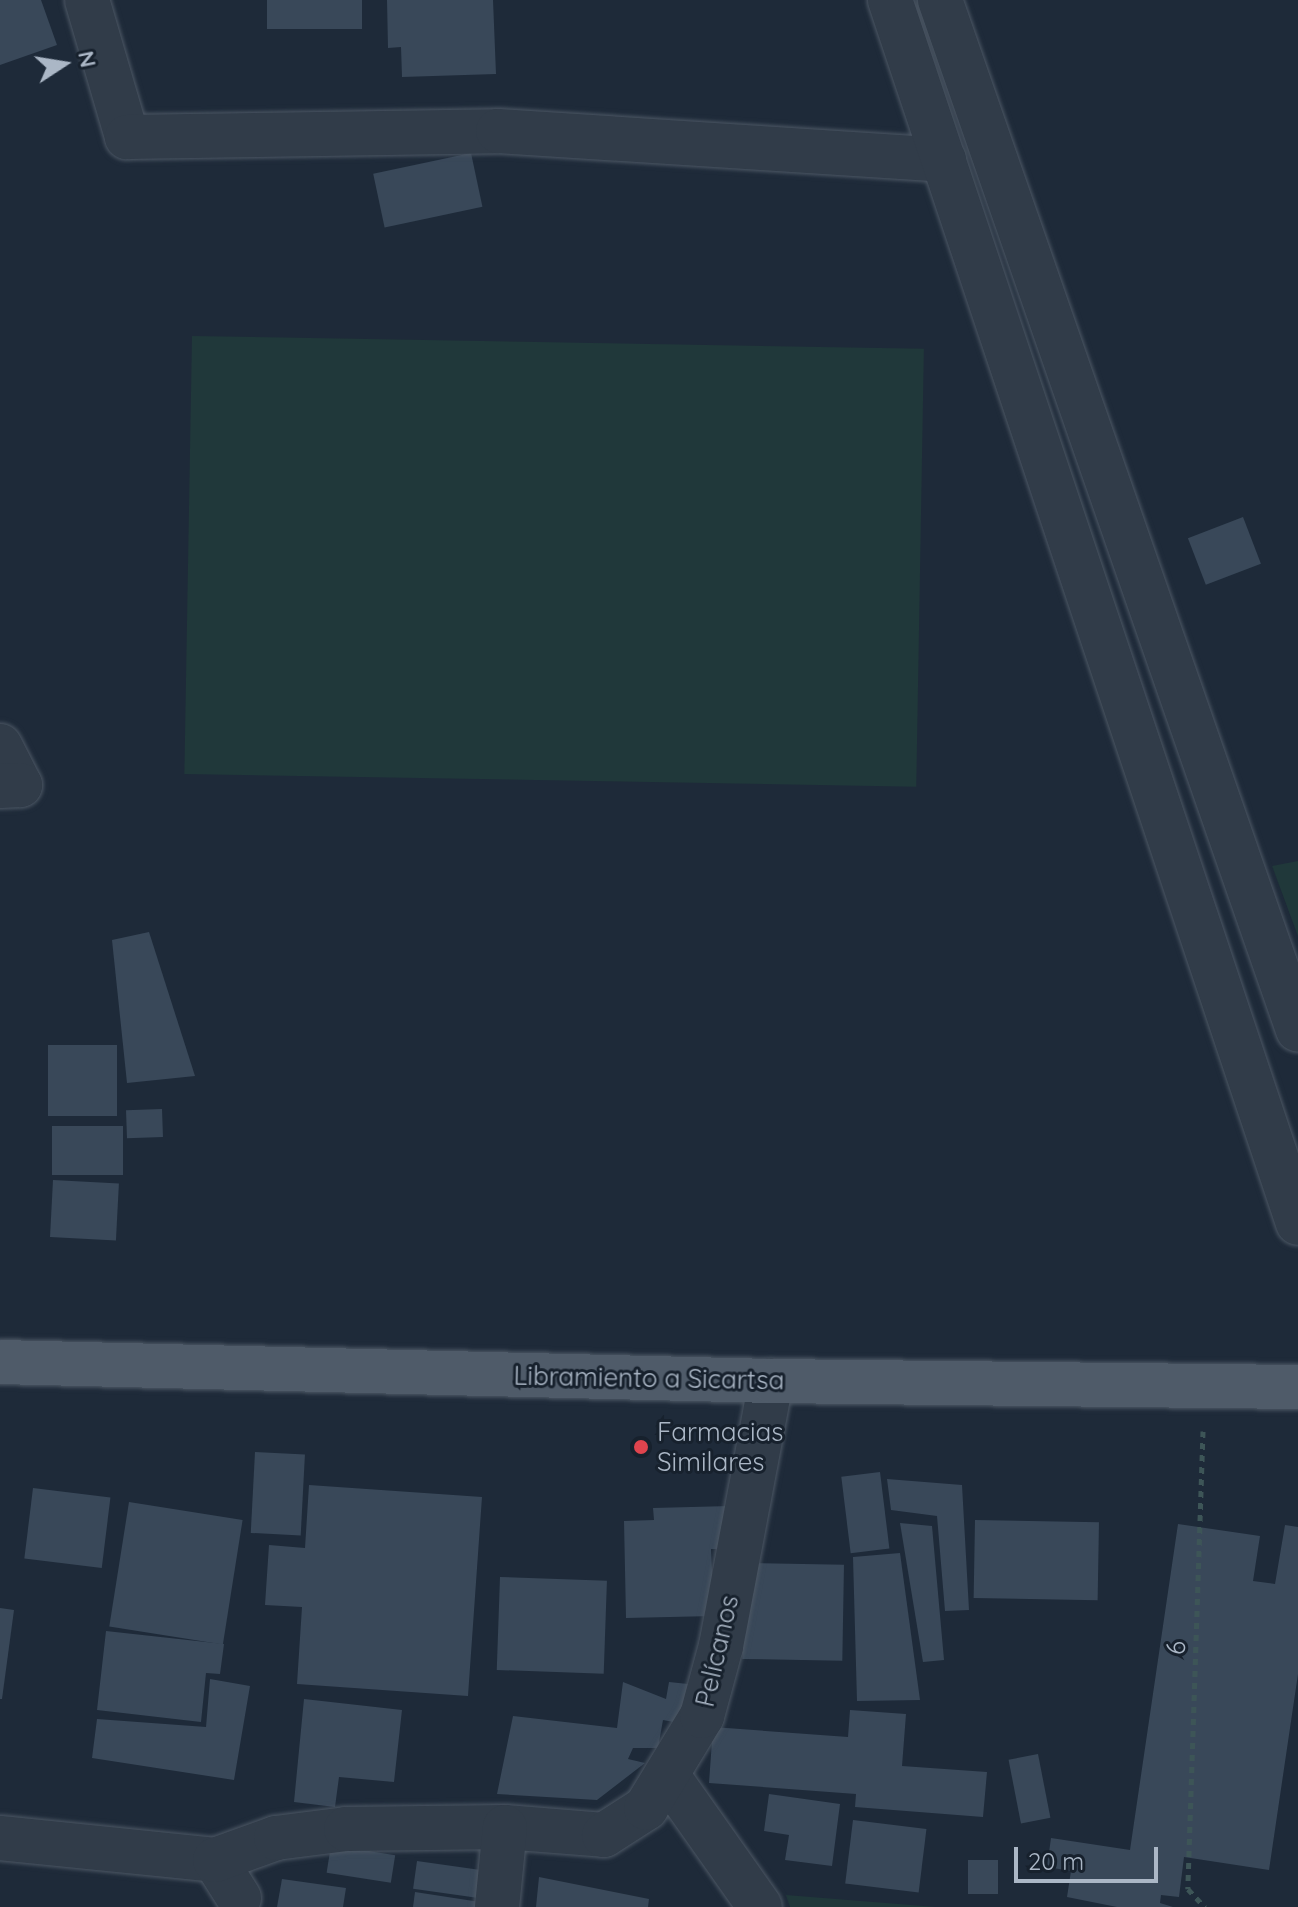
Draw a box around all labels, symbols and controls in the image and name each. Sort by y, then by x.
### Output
north arrow [24,24,104,104]
text: N [72,48,103,70]
street label: Libramiento a Sicartsa [513,1360,785,1396]
place label: Farmacias Similares [657,1416,783,1478]
marker: Farmacias Similares [632,1438,650,1456]
street label: Pelícanos [689,1592,745,1710]
street label: 6 [1160,1640,1192,1656]
scale bar [1018,1831,1162,1881]
text: 20 m [1028,1846,1084,1876]

